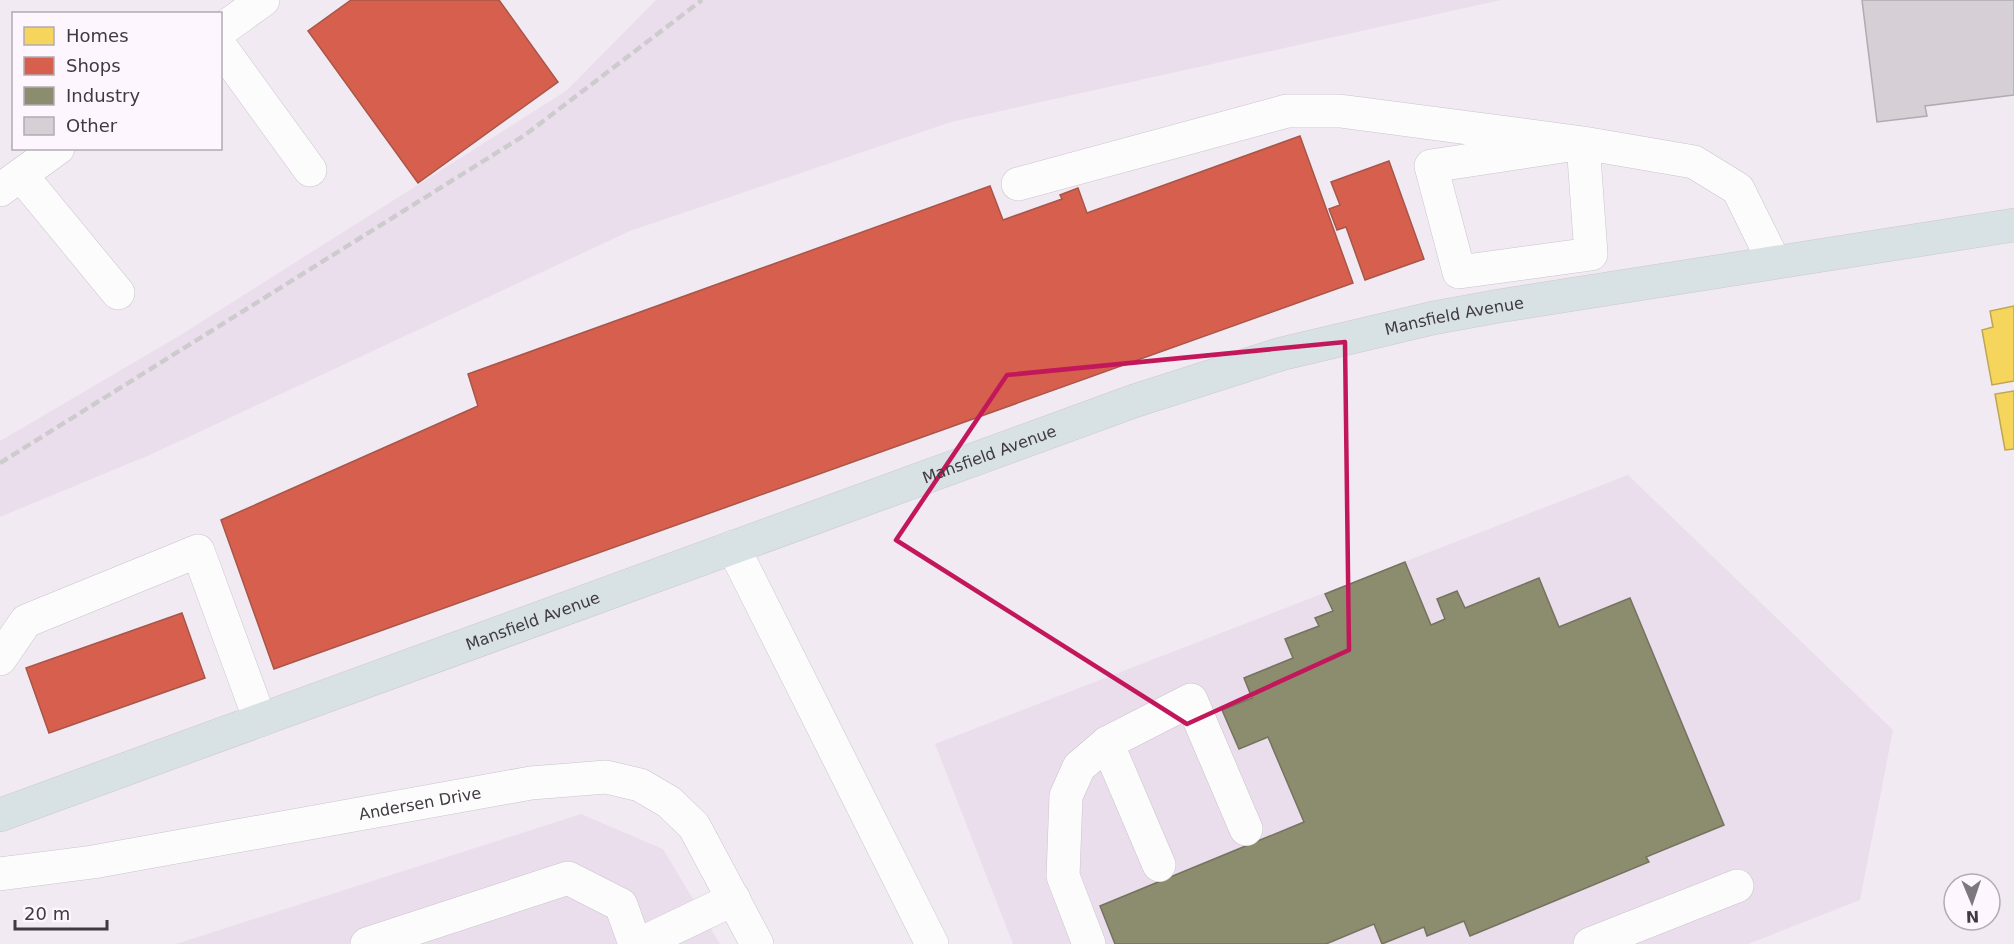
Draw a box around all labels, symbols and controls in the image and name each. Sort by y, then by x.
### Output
legend [12,12,222,150]
text: Homes [66,25,129,46]
text: Shops [66,55,121,76]
text: Industry [66,85,140,106]
text: Other [66,115,118,136]
street label: Mansfield Avenue [1383,293,1525,339]
street label: Mansfield Avenue [920,421,1059,487]
street label: Mansfield Avenue [463,588,602,654]
street label: Andersen Drive [357,783,483,824]
north arrow [1942,872,2002,932]
scale bar [15,893,106,931]
text: 20 m [24,903,70,924]
text: N [1965,907,1980,926]

